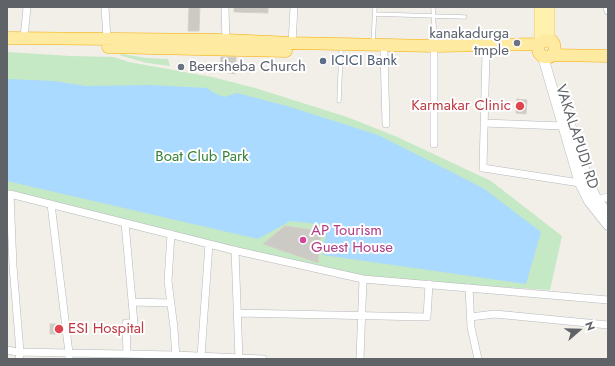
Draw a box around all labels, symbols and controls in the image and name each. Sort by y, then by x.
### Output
place label: kanakadurga tmple [429,25,509,60]
marker: kanakadurga tmple [512,38,522,48]
place label: ICICI Bank [331,52,397,70]
marker: ICICI Bank [318,56,328,66]
place label: Beersheba Church [189,58,306,76]
marker: Beersheba Church [176,62,186,72]
street label: VAKALAPUDI RD [551,83,601,191]
place label: Karmakar Clinic [411,97,511,115]
marker: Karmakar Clinic [514,100,526,112]
park label: Boat Club Park [155,148,249,166]
place label: AP Tourism Guest House [311,222,393,257]
marker: AP Tourism Guest House [298,235,308,245]
north arrow [559,310,599,350]
text: N [581,319,599,333]
place label: ESI Hospital [68,320,144,338]
marker: ESI Hospital [53,323,65,335]

